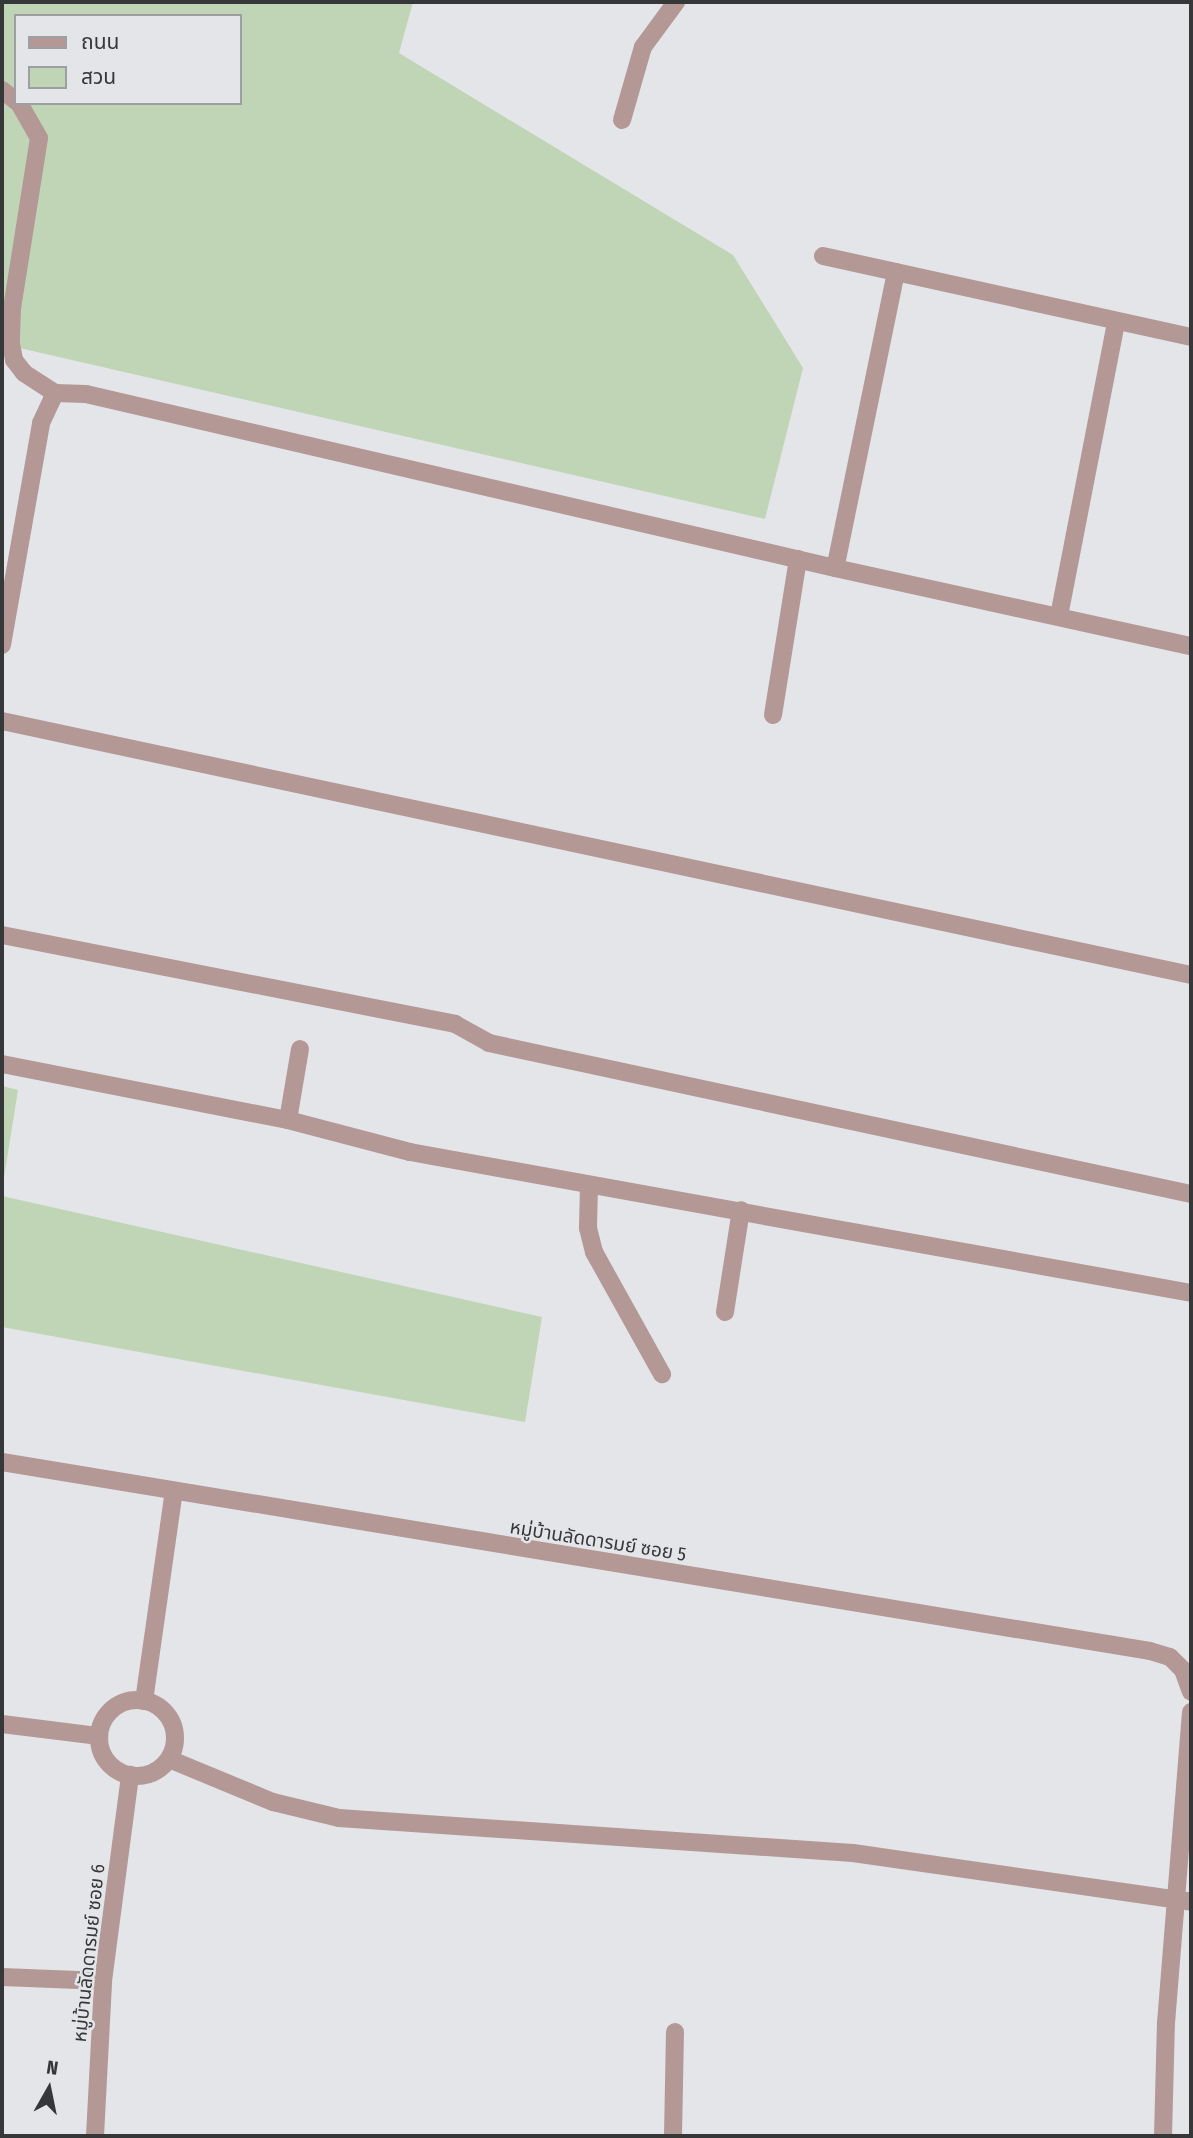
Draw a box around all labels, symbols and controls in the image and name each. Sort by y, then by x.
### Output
legend [14,14,242,105]
text: ถนน [81,29,119,55]
text: สวน [81,64,116,90]
street label: หมู่บ้านลัดดารมย์ ซอย 5 [508,1516,688,1566]
street label: หมู่บ้านลัดดารมย์ ซอย 6 [68,1863,110,2043]
north arrow [14,2054,84,2124]
text: N [45,2056,60,2080]

